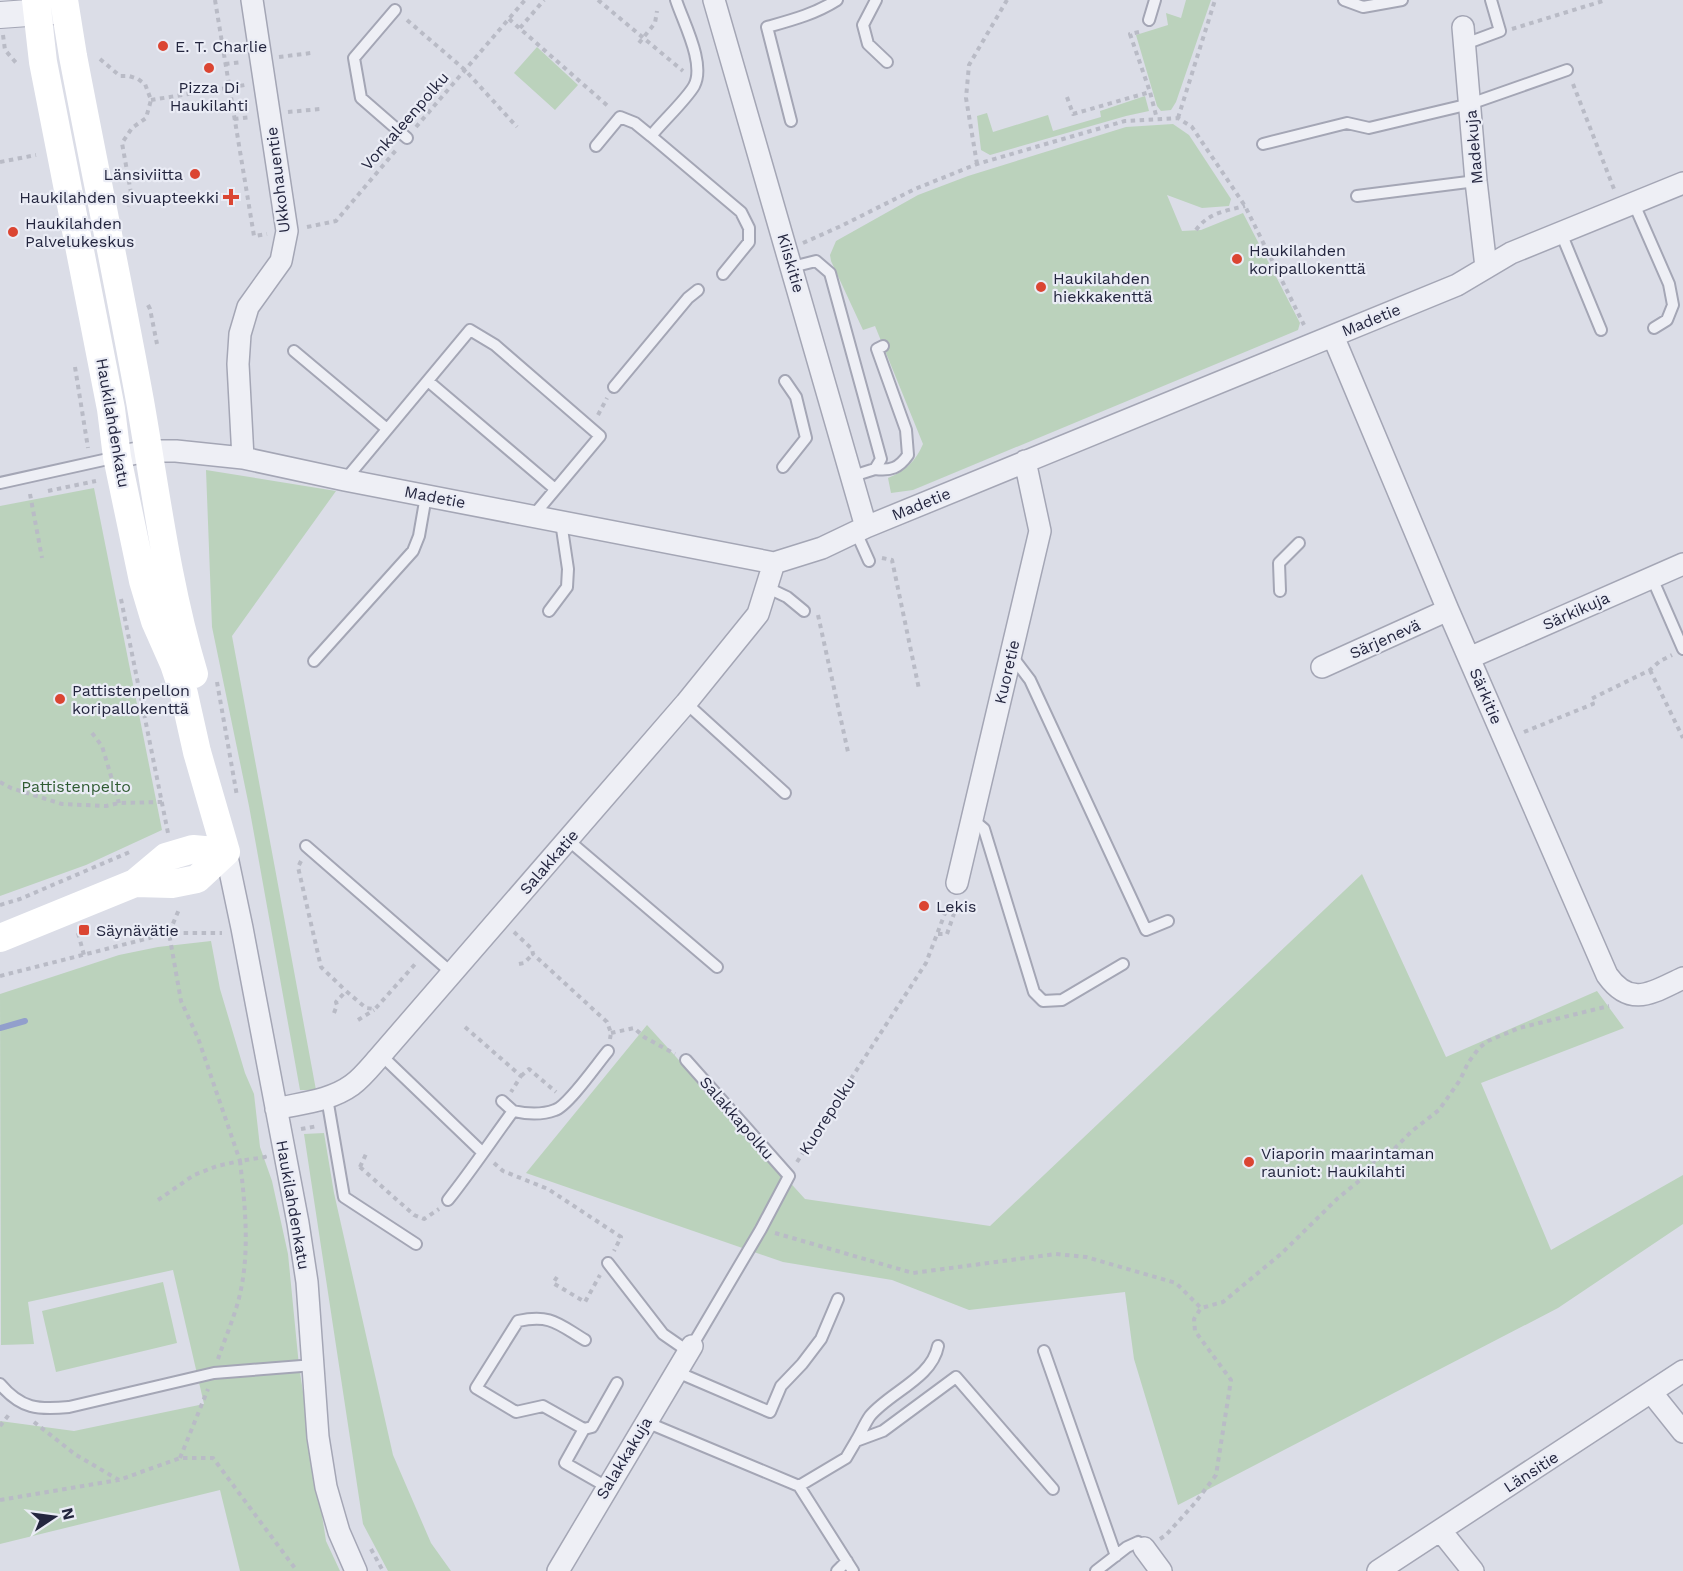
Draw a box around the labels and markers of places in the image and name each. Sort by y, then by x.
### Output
place label: E. T. Charlie [175,37,267,56]
marker: E. T. Charlie [156,39,170,53]
marker: Pizza Di Haukilahti [202,61,216,75]
place label: Pizza Di Haukilahti [170,78,248,115]
place label: Länsiviitta [104,165,183,184]
marker: Länsiviitta [188,167,202,181]
place label: Haukilahden sivuapteekki [19,188,219,207]
marker: Haukilahden sivuapteekki [224,190,238,204]
place label: Haukilahden Palvelukeskus [25,214,135,251]
marker: Haukilahden Palvelukeskus [6,225,20,239]
place label: Haukilahden koripallokenttä [1249,241,1366,278]
marker: Haukilahden koripallokenttä [1230,252,1244,266]
place label: Haukilahden hiekkakenttä [1053,269,1153,306]
marker: Haukilahden hiekkakenttä [1034,280,1048,294]
place label: Pattistenpellon koripallokenttä [72,681,190,718]
marker: Pattistenpellon koripallokenttä [53,692,67,706]
place label: Lekis [936,897,976,916]
marker: Lekis [917,899,931,913]
place label: Säynävätie [96,921,179,940]
marker: Säynävätie [77,923,91,937]
place label: Viaporin maarintaman rauniot: Haukilahti [1261,1144,1434,1181]
marker: Viaporin maarintaman rauniot: Haukilahti [1242,1155,1256,1169]

